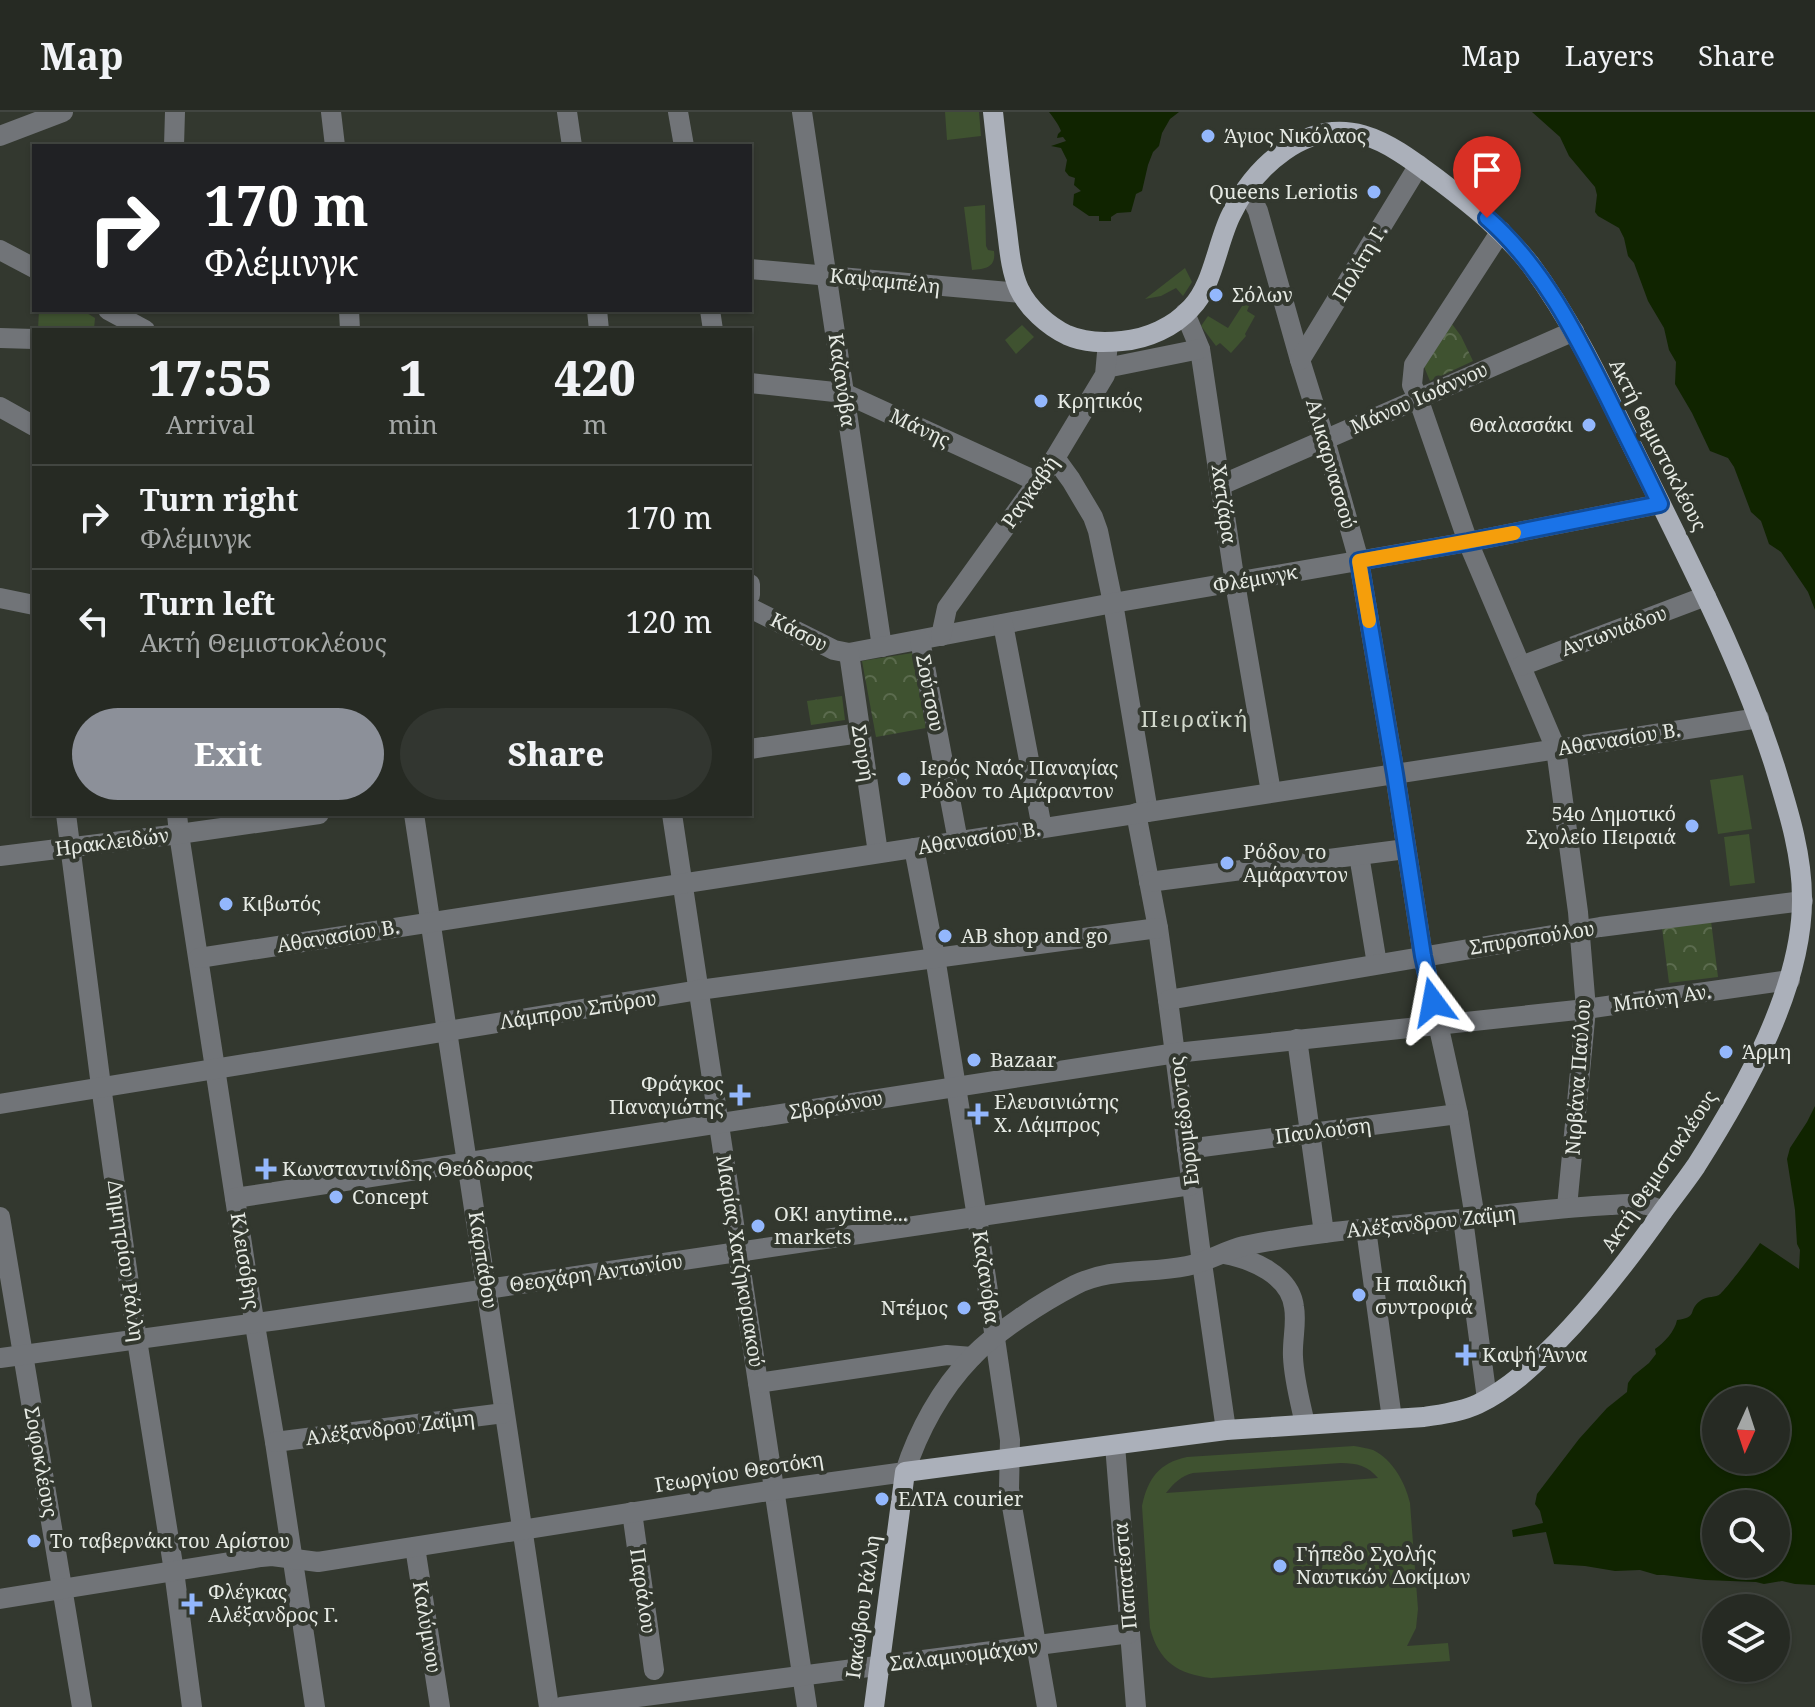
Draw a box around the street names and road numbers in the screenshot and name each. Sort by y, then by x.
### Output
street label: Πολίτη Γ. [1326,219,1393,306]
street label: Καψαμπέλη [828,261,942,300]
street label: Καζανόβα [823,331,862,429]
street label: Ακτή Θεμιστοκλέους [1603,354,1714,536]
street label: Μάνου Ιωάννου [1346,355,1492,440]
street label: Αλικαρνασσού [1300,396,1363,532]
street label: Μάνης [886,402,955,453]
street label: Ραγκαβή [995,450,1064,533]
street label: Χατζάρα [1206,463,1243,546]
street label: Φλέμινγκ [1210,558,1300,599]
street label: Αντωνιάδου [1557,599,1671,662]
street label: Κάσου [766,606,833,657]
street label: Σούτσου [910,652,951,734]
street label: Αθανασίου Β. [1556,715,1682,762]
street label: Σουρή [846,722,881,783]
street label: Αθανασίου Β. [916,814,1042,861]
street label: Ηρακλειδών [54,821,170,862]
street label: Αθανασίου Β. [275,912,401,959]
street label: Σπυροπούλου [1467,914,1596,961]
street label: Μπόνη Αν. [1611,977,1713,1018]
street label: Λάμπρου Σπύρου [498,984,658,1035]
street label: Νιρβάνα Παύλου [1559,998,1596,1156]
street label: Ευρυμέδοντος [1162,1055,1205,1187]
street label: Σβορώνου [787,1084,885,1125]
street label: Ακτή Θεμιστοκλέους [1594,1084,1723,1257]
street label: Παυλούση [1273,1111,1372,1150]
street label: Μαρίας Χατζηκυριακού [710,1153,771,1369]
street label: Δημητρίου Ράλλη [102,1179,151,1343]
street label: Αλέξανδρου Ζαΐμη [1345,1199,1517,1244]
street label: Καρπάθου [462,1209,505,1311]
street label: Κλεισόβης [225,1211,266,1311]
street label: Καζανόβα [967,1228,1006,1326]
street label: Θεοχάρη Αντωνίου [508,1247,684,1298]
street label: Σοφοκλέους [18,1404,65,1520]
street label: Αλέξανδρου Ζαΐμη [304,1404,476,1451]
street label: Γεωργίου Θεοτόκη [653,1445,825,1498]
street label: Παπατέστα [1106,1521,1143,1631]
street label: Ιακώβου Ράλλη [839,1533,886,1680]
street label: Παράλου [624,1546,663,1635]
street label: Καλύμνου [407,1579,448,1675]
street label: Σαλαμινομάχων [888,1632,1040,1677]

